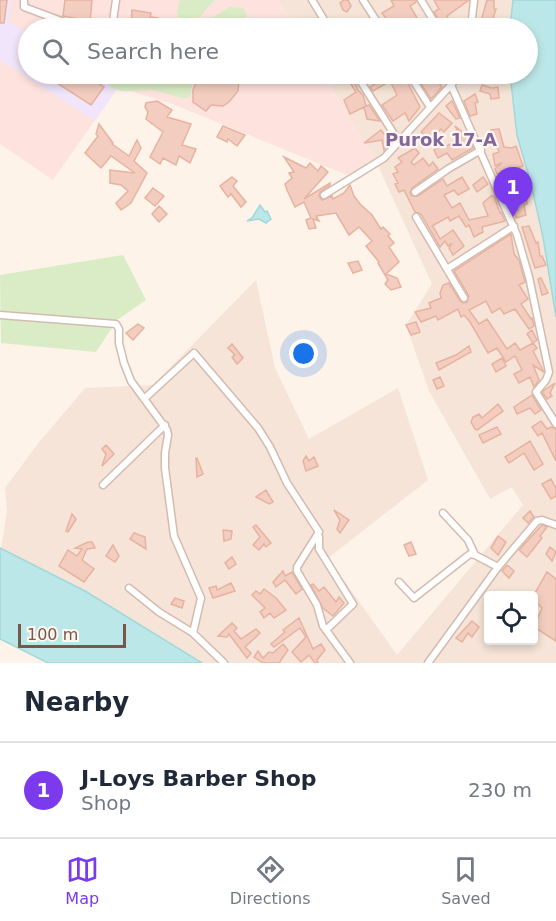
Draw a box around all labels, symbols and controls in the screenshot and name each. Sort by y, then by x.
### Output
search box [18,18,538,84]
icon: search [39,35,72,68]
text: Search here [87,39,219,64]
district label: Purok 17-A [385,129,497,150]
pin: 1 [494,168,532,217]
your location [289,339,318,368]
map controls [484,591,538,645]
button: locate [484,591,538,645]
scale bar [18,621,126,648]
text: 100 m [27,625,78,644]
text: Nearby [24,687,129,717]
text: J-Loys Barber Shop [81,766,317,791]
text: 1 [37,778,50,802]
text: 230 m [468,778,532,802]
text: Shop [81,791,131,815]
tab: Map [65,853,99,908]
tab: Directions [230,853,310,908]
tab: Saved [441,853,491,908]

